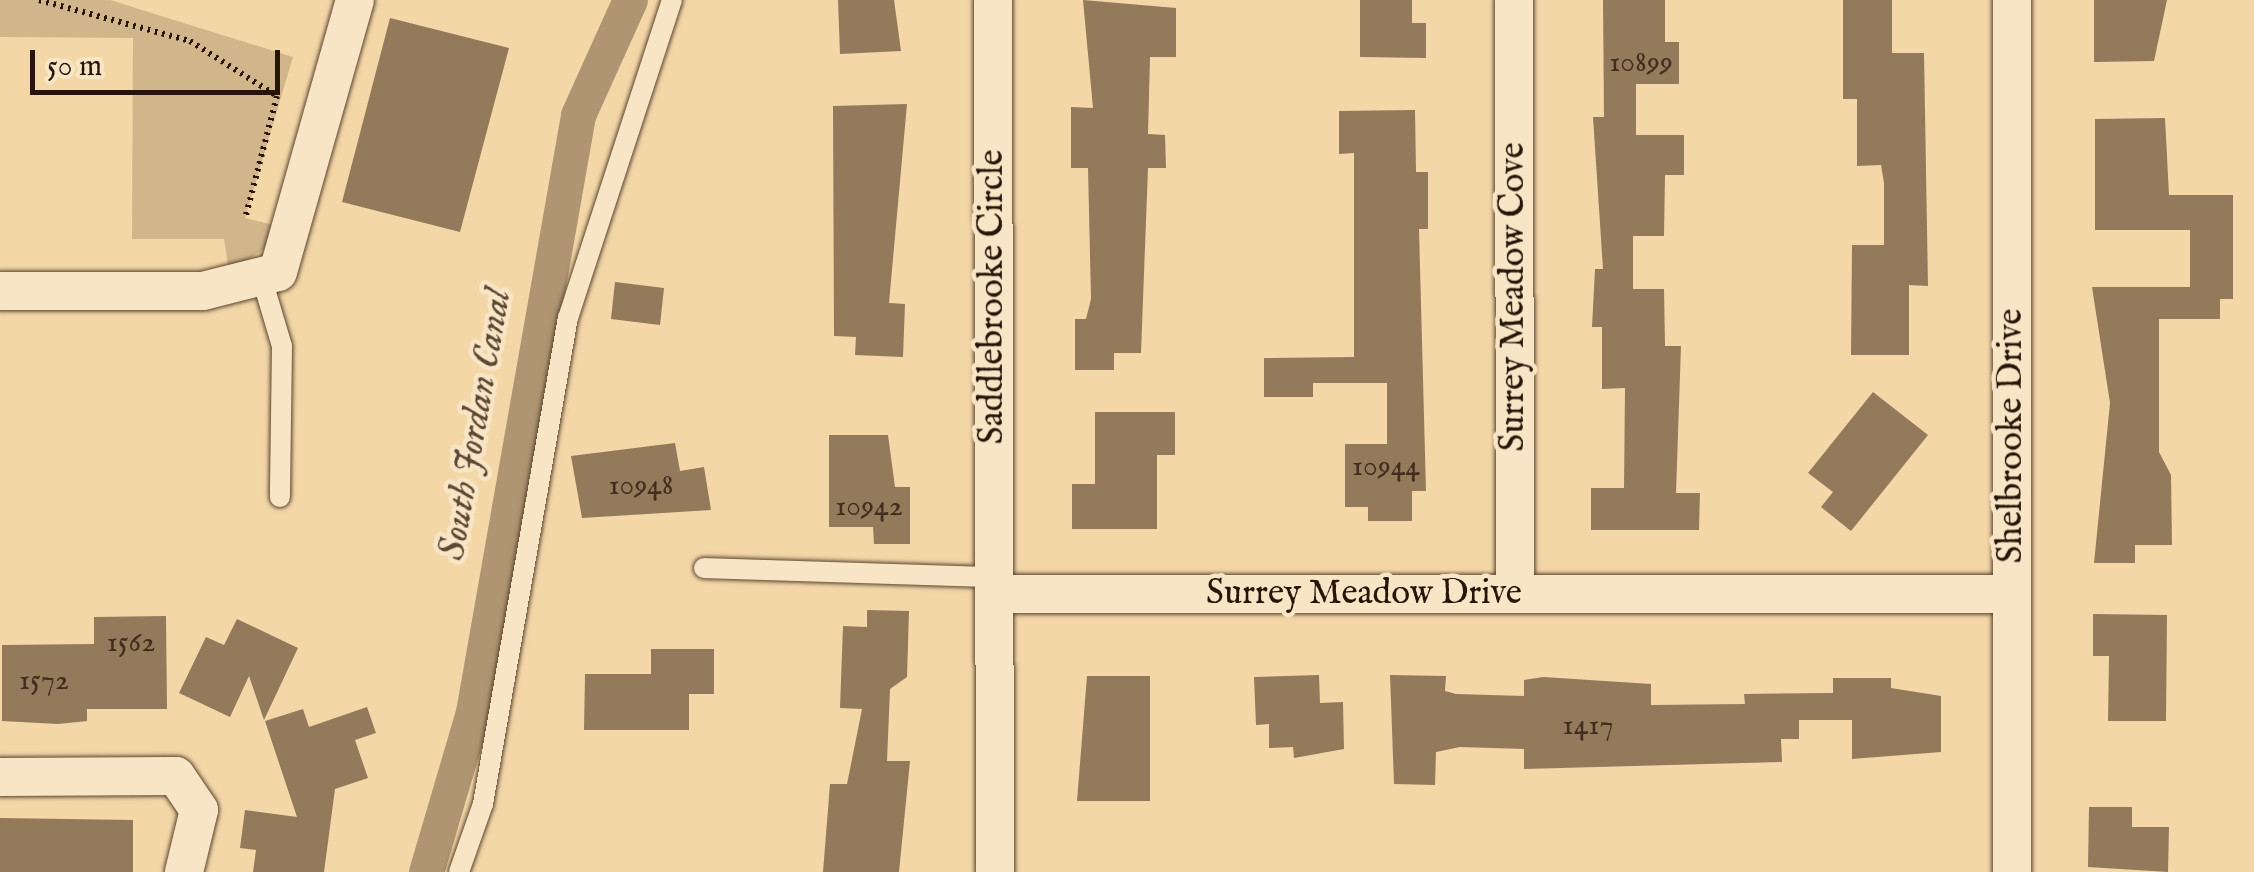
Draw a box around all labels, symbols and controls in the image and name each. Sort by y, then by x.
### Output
scale bar [35,30,285,92]
house number: 10899 [1609,45,1673,81]
text: 50 m [47,48,102,86]
street label: Surrey Meadow Cove [1493,142,1535,452]
street label: Saddlebrooke Circle [972,150,1014,444]
water label: South Jordan Canal [431,286,523,564]
street label: Shelbrooke Drive [1991,309,2033,563]
house number: 10944 [1352,449,1420,485]
house number: 10948 [608,468,674,504]
house number: 10942 [835,489,903,525]
street label: Surrey Meadow Drive [1206,573,1522,615]
house number: 1562 [107,625,155,661]
house number: 1572 [19,663,69,699]
house number: 1417 [1562,708,1614,744]

